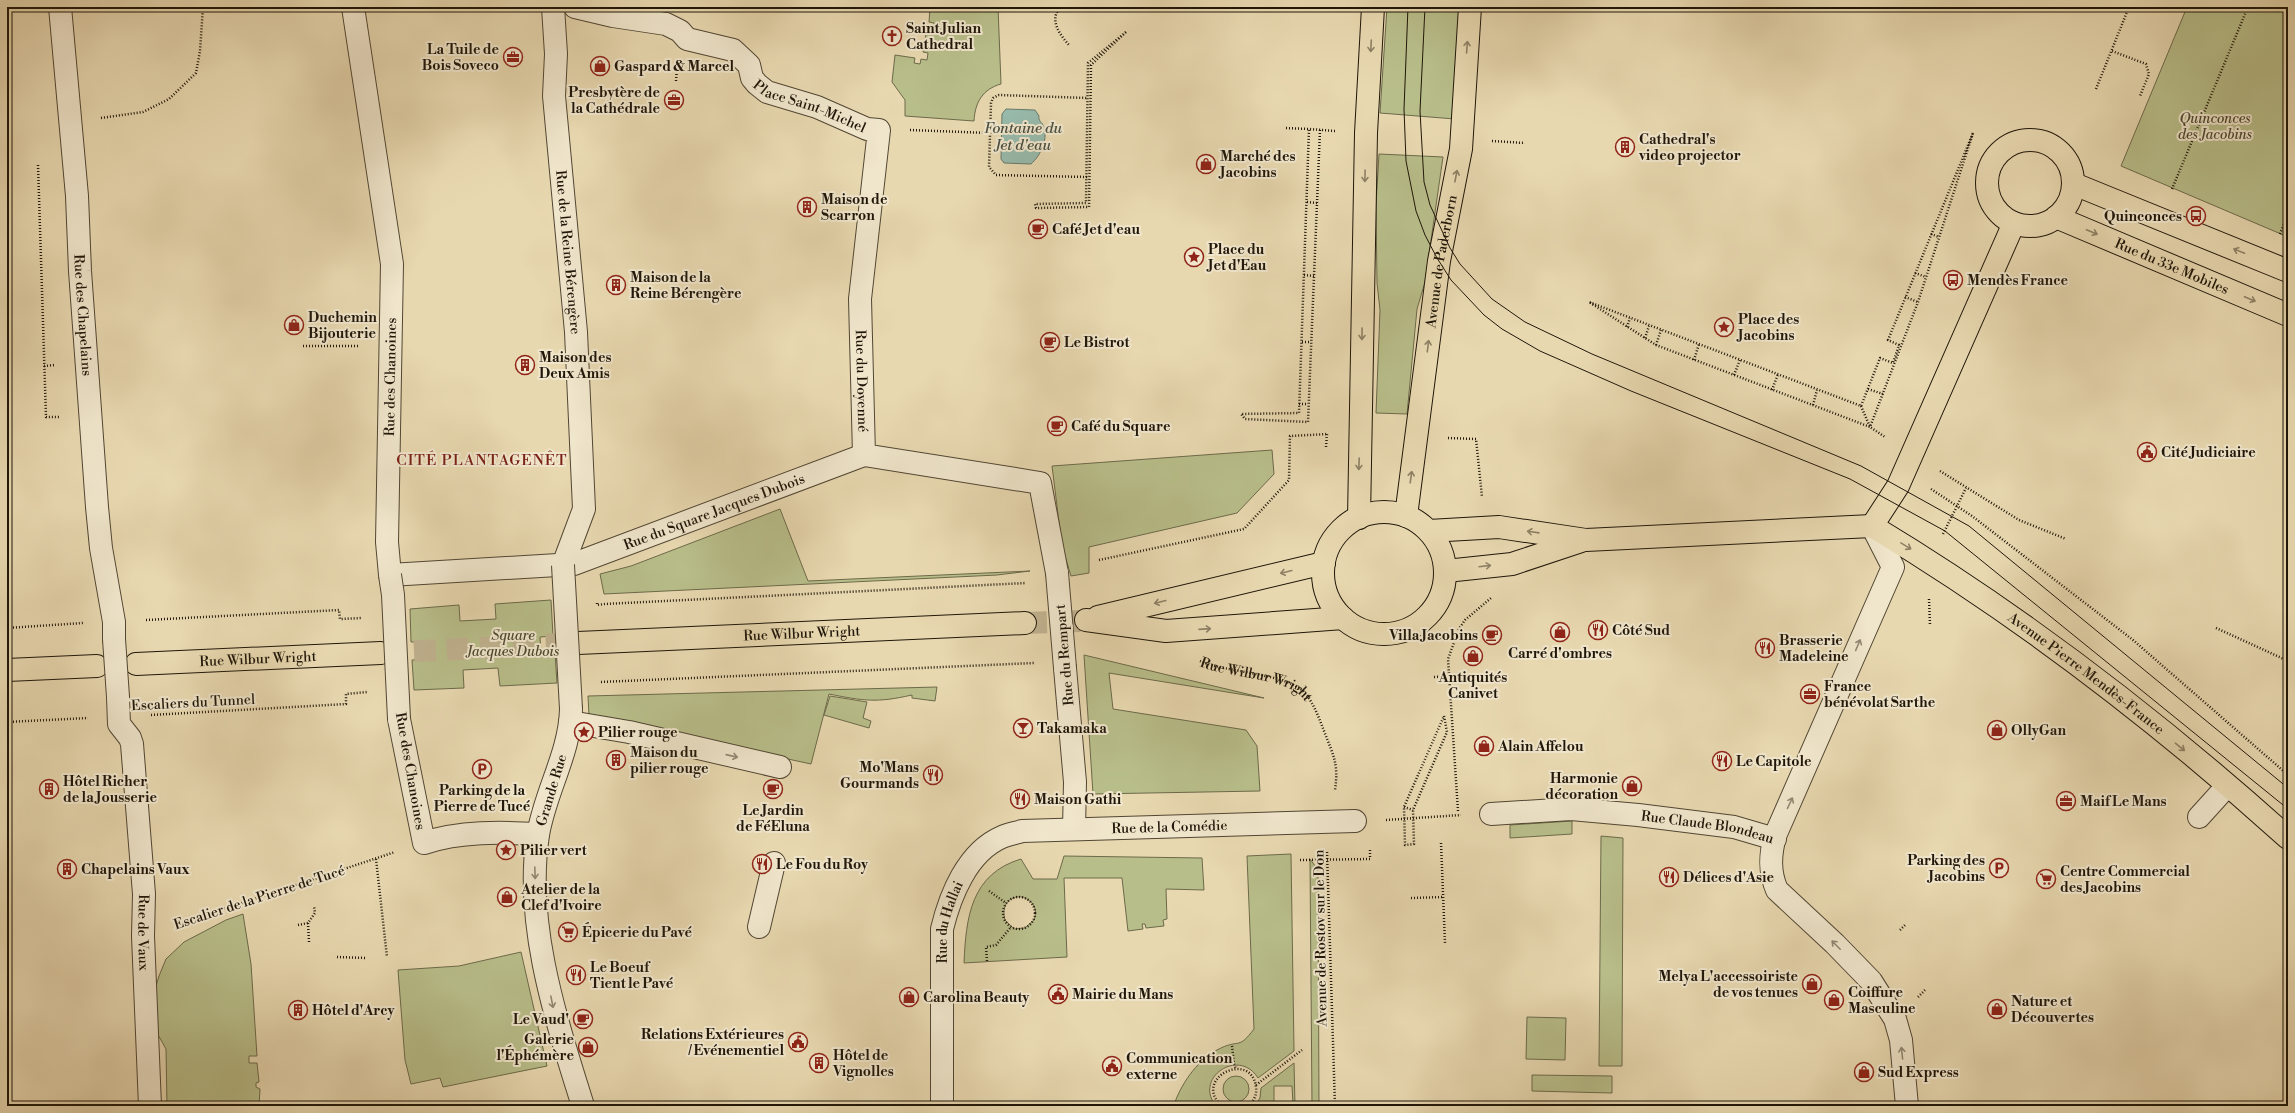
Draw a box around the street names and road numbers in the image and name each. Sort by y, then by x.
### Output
street label: Place Saint-Michel [749,76,868,137]
street label: Rue de la Reine Bérengère [551,169,584,335]
street label: Avenue de Paderborn [1422,193,1462,330]
street label: Rue du 33e Mobiles [2112,235,2231,299]
street label: Rue des Chapelains [69,254,96,377]
street label: Rue des Chanoines [381,317,401,437]
street label: Rue du Doyenné [851,330,871,432]
street label: Rue du Square Jacques Dubois [621,470,808,555]
street label: Rue du Rempart [1052,603,1078,706]
street label: Avenue Pierre Mendès-France [2003,608,2168,739]
street label: Rue Wilbur Wright [743,622,861,646]
street label: Rue Wilbur Wright [199,648,317,671]
street label: Rue Wilbur Wright [1198,654,1316,705]
street label: Escaliers du Tunnel [131,691,256,715]
street label: Rue des Chanoines [391,711,429,831]
street label: Grande Rue [532,752,571,828]
street label: Rue Claude Blondeau [1640,807,1776,848]
street label: Rue de la Comédie [1111,817,1228,838]
street label: Avenue de Rostov sur le Don [1310,849,1332,1028]
street label: Escalier de la Pierre de Tucé [171,862,347,934]
street label: Rue du Hallai [934,878,968,963]
street label: Rue de Vaux [133,894,152,972]

